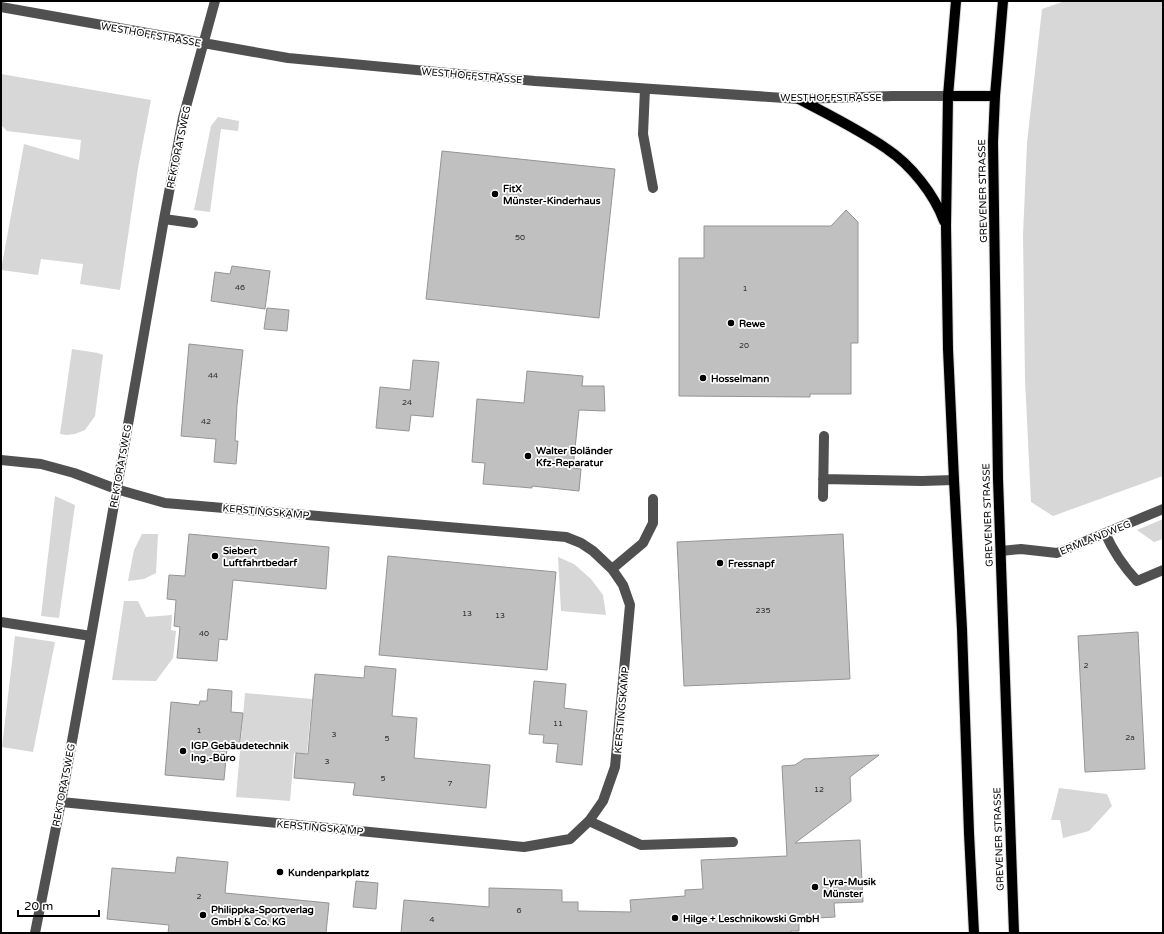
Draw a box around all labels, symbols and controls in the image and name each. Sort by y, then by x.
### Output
street label: WESTHOFFSTRASSE [100,20,202,50]
street label: WESTHOFFSTRASSE [421,66,523,86]
street label: WESTHOFFSTRASSE [780,92,882,104]
street label: REKTORATSWEG [164,105,194,190]
street label: GREVENER STRASSE [976,139,990,243]
place label: FitX Münster-Kinderhaus [503,183,601,207]
marker: FitX Münster-Kinderhaus [490,189,500,199]
house number: 50 [515,233,525,242]
house number: 46 [235,283,245,292]
house number: 1 [742,284,748,293]
marker: Rewe [726,318,736,328]
place label: Rewe [739,318,766,330]
house number: 20 [739,341,749,350]
house number: 44 [208,371,218,380]
marker: Hosselmann [698,373,708,383]
place label: Hosselmann [711,373,769,385]
house number: 24 [402,398,412,407]
house number: 42 [201,417,211,426]
street label: REKTORATSWEG [108,424,134,509]
place label: Walter Boländer Kfz-Reparatur [536,445,613,469]
marker: Walter Boländer Kfz-Reparatur [523,451,533,461]
street label: GREVENER STRASSE [980,463,996,567]
street label: KERSTINGSKAMP [222,502,310,522]
street label: ERMLANDWEG [1058,518,1133,558]
place label: Siebert Luftfahrtbedarf [223,545,297,569]
marker: Siebert Luftfahrtbedarf [210,551,220,561]
marker: Fressnapf [715,558,725,568]
place label: Fressnapf [728,558,775,570]
house number: 235 [755,606,771,615]
house number: 13 [462,609,472,618]
house number: 13 [495,611,505,620]
house number: 40 [199,629,209,638]
house number: 2 [1083,661,1089,670]
street label: KERSTINGSKAMP [612,666,632,754]
house number: 11 [553,719,563,728]
house number: 1 [196,726,202,735]
house number: 3 [331,730,337,739]
house number: 2a [1125,733,1135,742]
house number: 5 [384,734,390,743]
place label: IGP Gebäudetechnik Ing.-Büro [191,740,289,764]
street label: REKTORATSWEG [50,743,78,828]
marker: IGP Gebäudetechnik Ing.-Büro [178,746,188,756]
house number: 3 [324,757,330,766]
house number: 5 [380,774,386,783]
house number: 7 [447,779,453,788]
house number: 12 [814,785,824,794]
street label: GREVENER STRASSE [991,787,1007,891]
street label: KERSTINGSKAMP [276,818,364,838]
marker: Kundenparkplatz [275,867,285,877]
place label: Kundenparkplatz [288,867,369,879]
place label: Lyra-Musik Münster [823,876,877,900]
marker: Lyra-Musik Münster [810,882,820,892]
scale bar [18,892,99,918]
house number: 2 [196,892,202,901]
text: 20 m [24,899,53,913]
place label: Philippka-Sportverlag GmbH & Co. KG [211,904,314,928]
house number: 6 [516,906,522,915]
marker: Philippka-Sportverlag GmbH & Co. KG [198,910,208,920]
marker: Hilge + Leschnikowski GmbH [670,913,680,923]
place label: Hilge + Leschnikowski GmbH [683,913,820,925]
house number: 4 [429,915,435,924]

